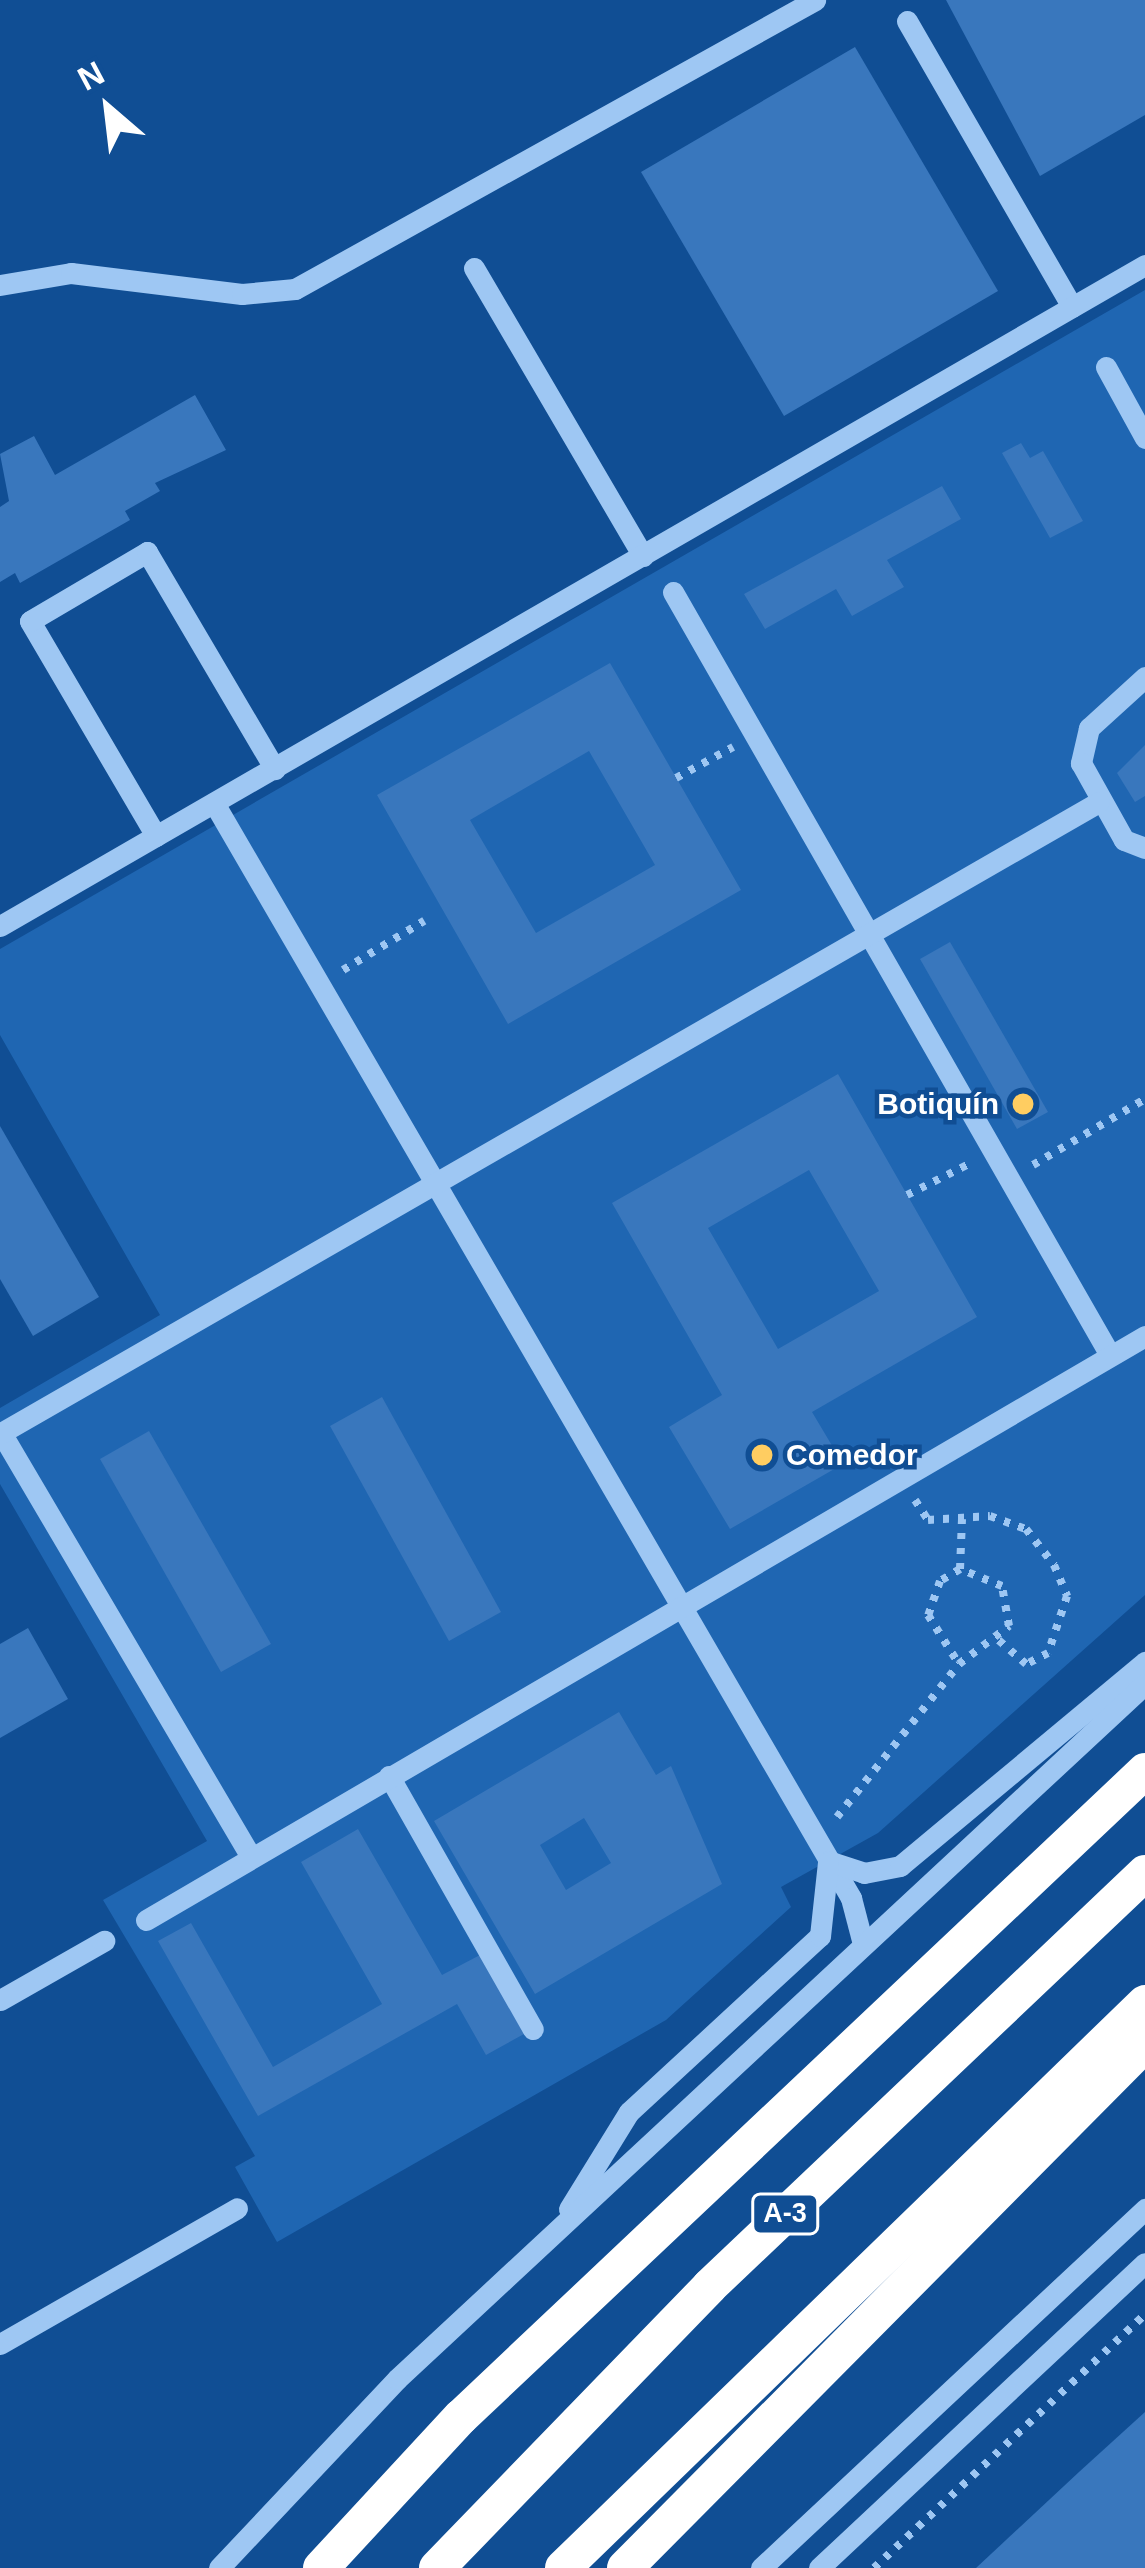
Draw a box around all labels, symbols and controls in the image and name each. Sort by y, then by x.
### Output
north arrow [48,48,168,168]
text: N [72,54,110,98]
place label: Botiquín [877,1086,999,1122]
marker: Botiquín [1010,1091,1036,1117]
place label: Comedor [786,1437,918,1473]
marker: Comedor [749,1442,775,1468]
road number: A-3 [749,2193,821,2235]

